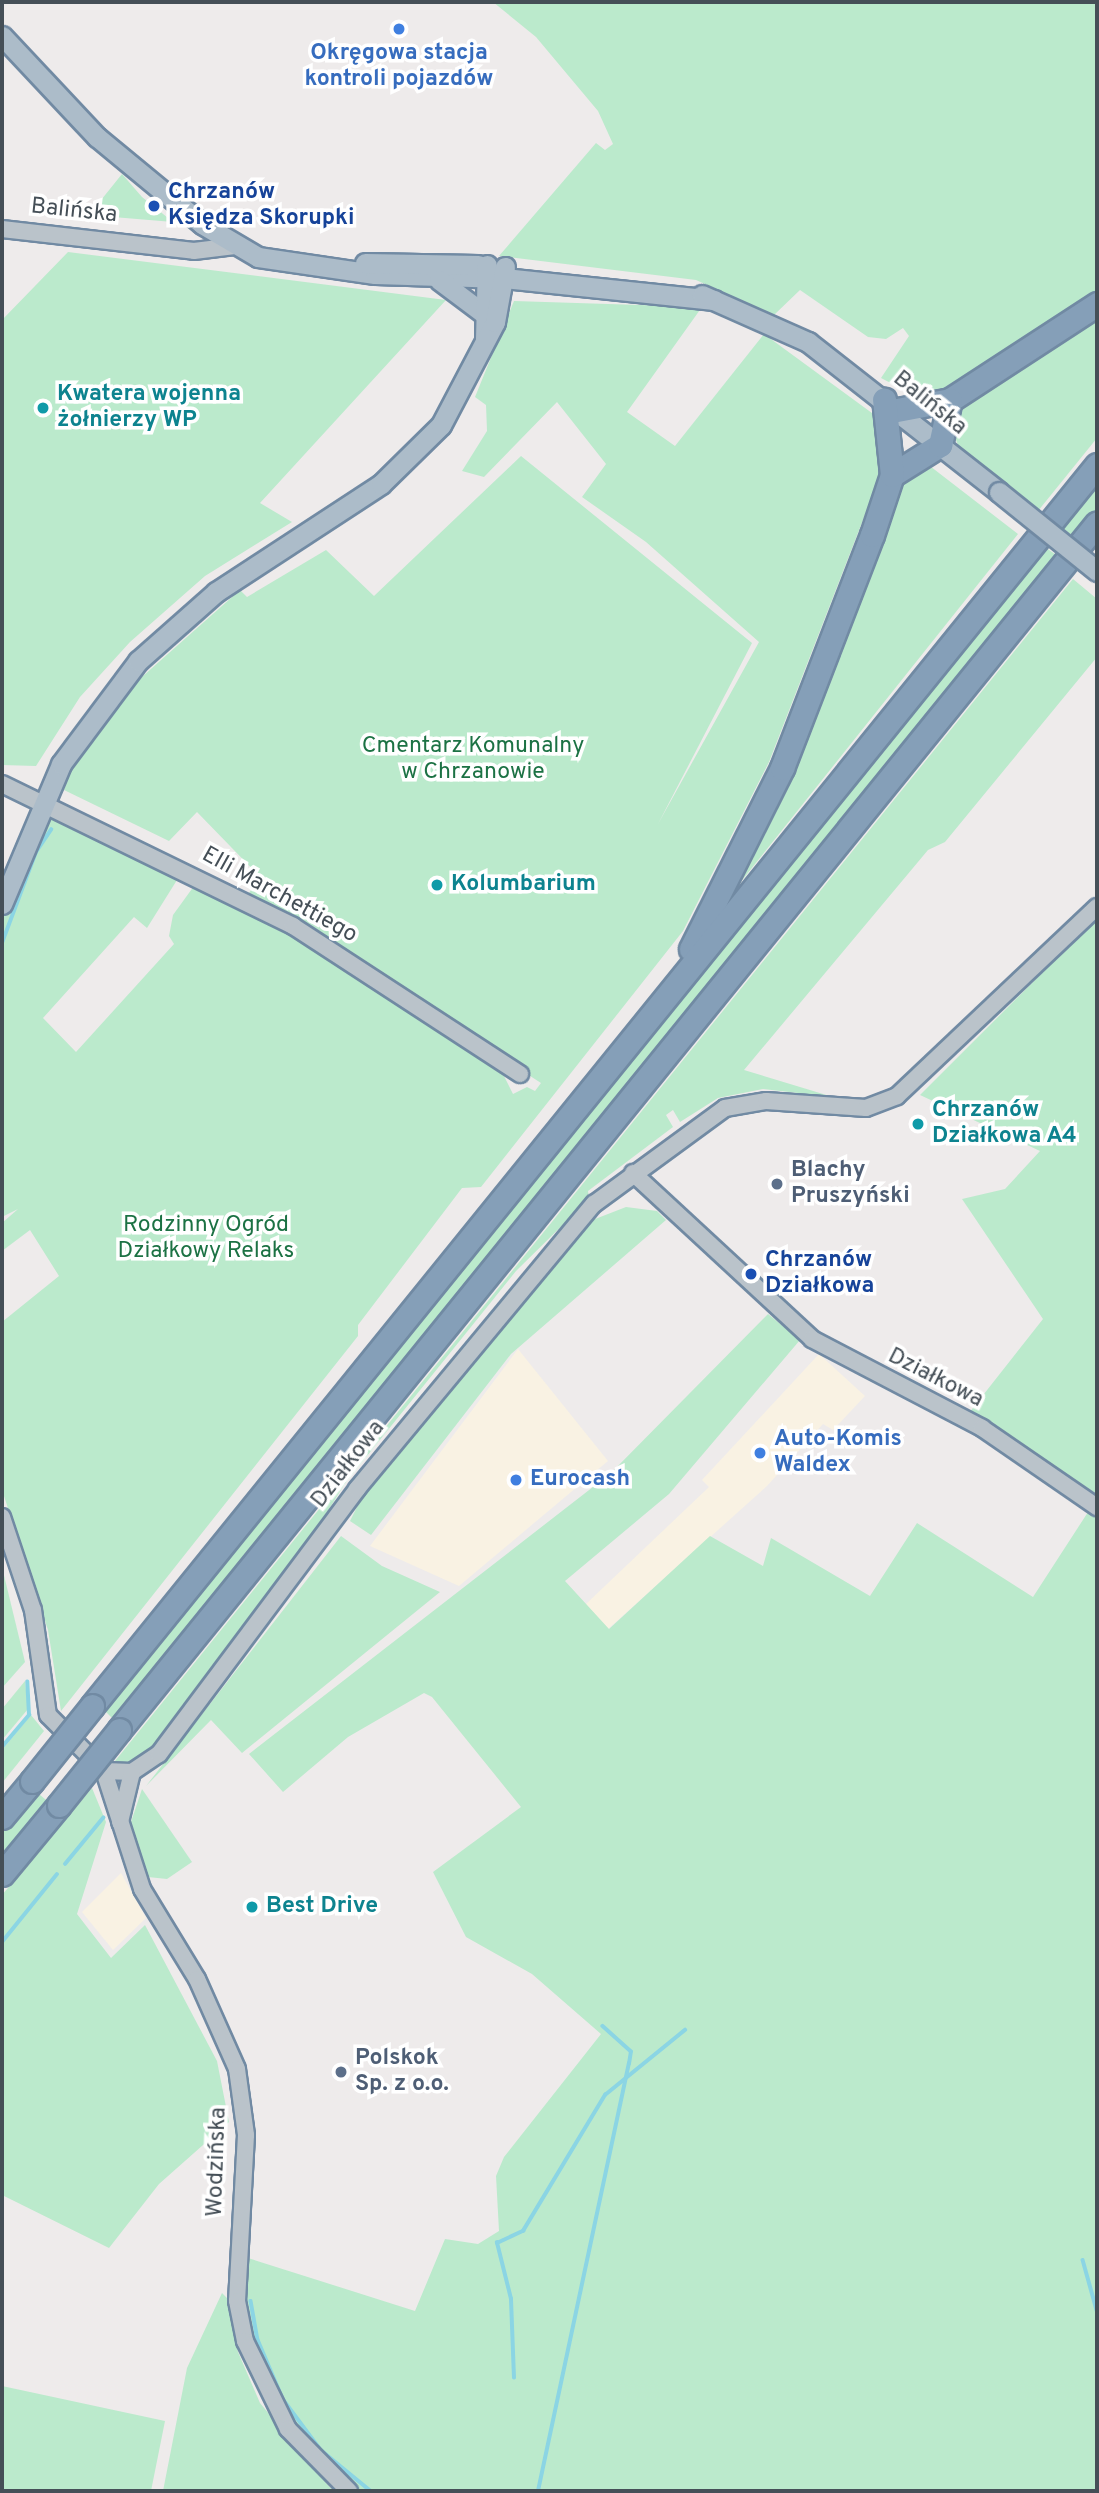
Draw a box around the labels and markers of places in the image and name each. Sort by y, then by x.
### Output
marker: Okręgowa stacja kontroli pojazdów [391,21,407,37]
place label: Okręgowa stacja kontroli pojazdów [304,40,494,94]
place label: Chrzanów Księdza Skorupki [168,179,354,233]
marker: Chrzanów Księdza Skorupki [146,198,162,214]
place label: Kwatera wojenna żołnierzy WP [57,381,241,435]
marker: Kwatera wojenna żołnierzy WP [35,400,51,416]
place label: Kolumbarium [451,871,596,899]
marker: Kolumbarium [429,877,445,893]
place label: Chrzanów Działkowa A4 [932,1097,1078,1151]
marker: Chrzanów Działkowa A4 [910,1116,926,1132]
place label: Blachy Pruszyński [791,1157,910,1211]
marker: Blachy Pruszyński [769,1176,785,1192]
place label: Chrzanów Działkowa [765,1247,874,1301]
marker: Chrzanów Działkowa [743,1266,759,1282]
place label: Auto-Komis Waldex [774,1426,902,1480]
marker: Auto-Komis Waldex [752,1445,768,1461]
place label: Eurocash [530,1466,630,1494]
marker: Eurocash [508,1472,524,1488]
place label: Best Drive [266,1893,378,1921]
marker: Best Drive [244,1899,260,1915]
place label: Polskok Sp. z o.o. [355,2045,449,2099]
marker: Polskok Sp. z o.o. [333,2064,349,2080]

